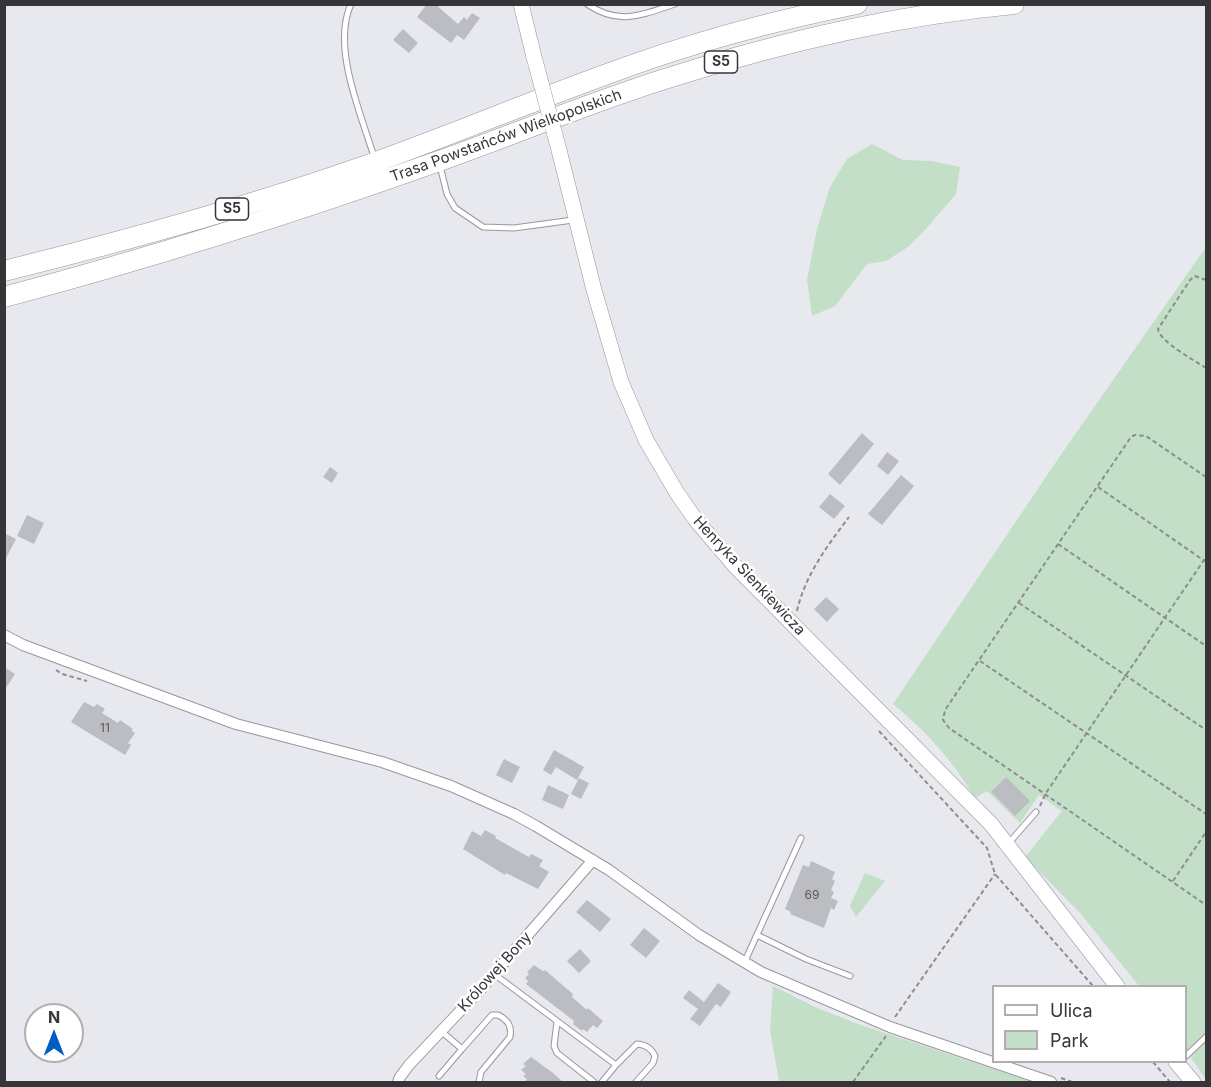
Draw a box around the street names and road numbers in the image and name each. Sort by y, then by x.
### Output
road number: S5 [704,51,738,73]
street label: Trasa Powstańców Wielkopolskich [388,86,624,186]
road number: S5 [216,198,248,220]
street label: Henryka Sienkiewicza [689,513,809,639]
street label: Królowej Bony [454,928,536,1016]

